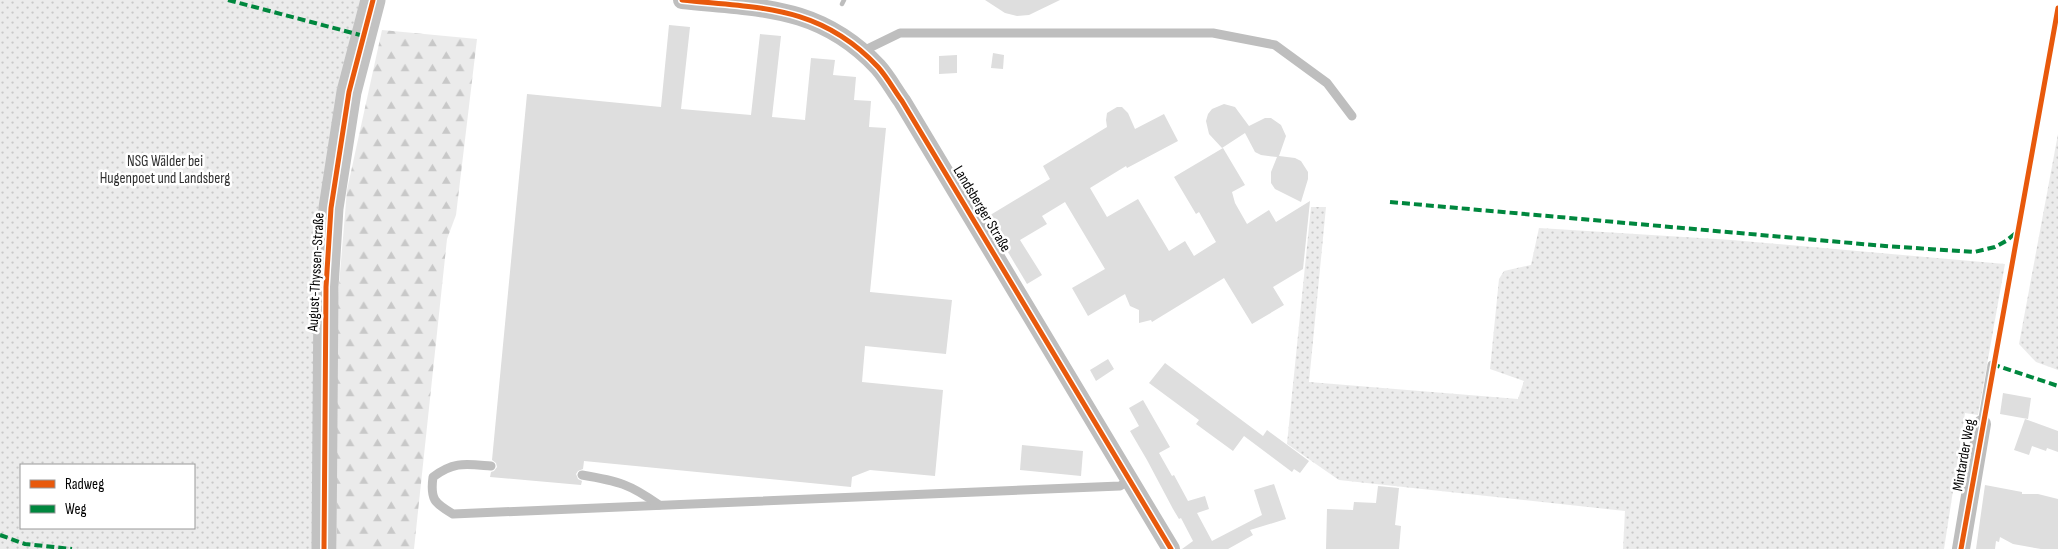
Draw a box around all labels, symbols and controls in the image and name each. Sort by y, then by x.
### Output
park label: NSG Wälder bei Hugenpoet und Landsberg [100,152,230,188]
street label: Landsberger Straße [949,162,1015,256]
street label: August-Thyssen-Straße [303,212,329,333]
street label: Mintarder Weg [1948,417,1980,493]
legend [20,464,195,529]
text: Radweg [65,475,104,494]
text: Weg [65,500,87,519]

